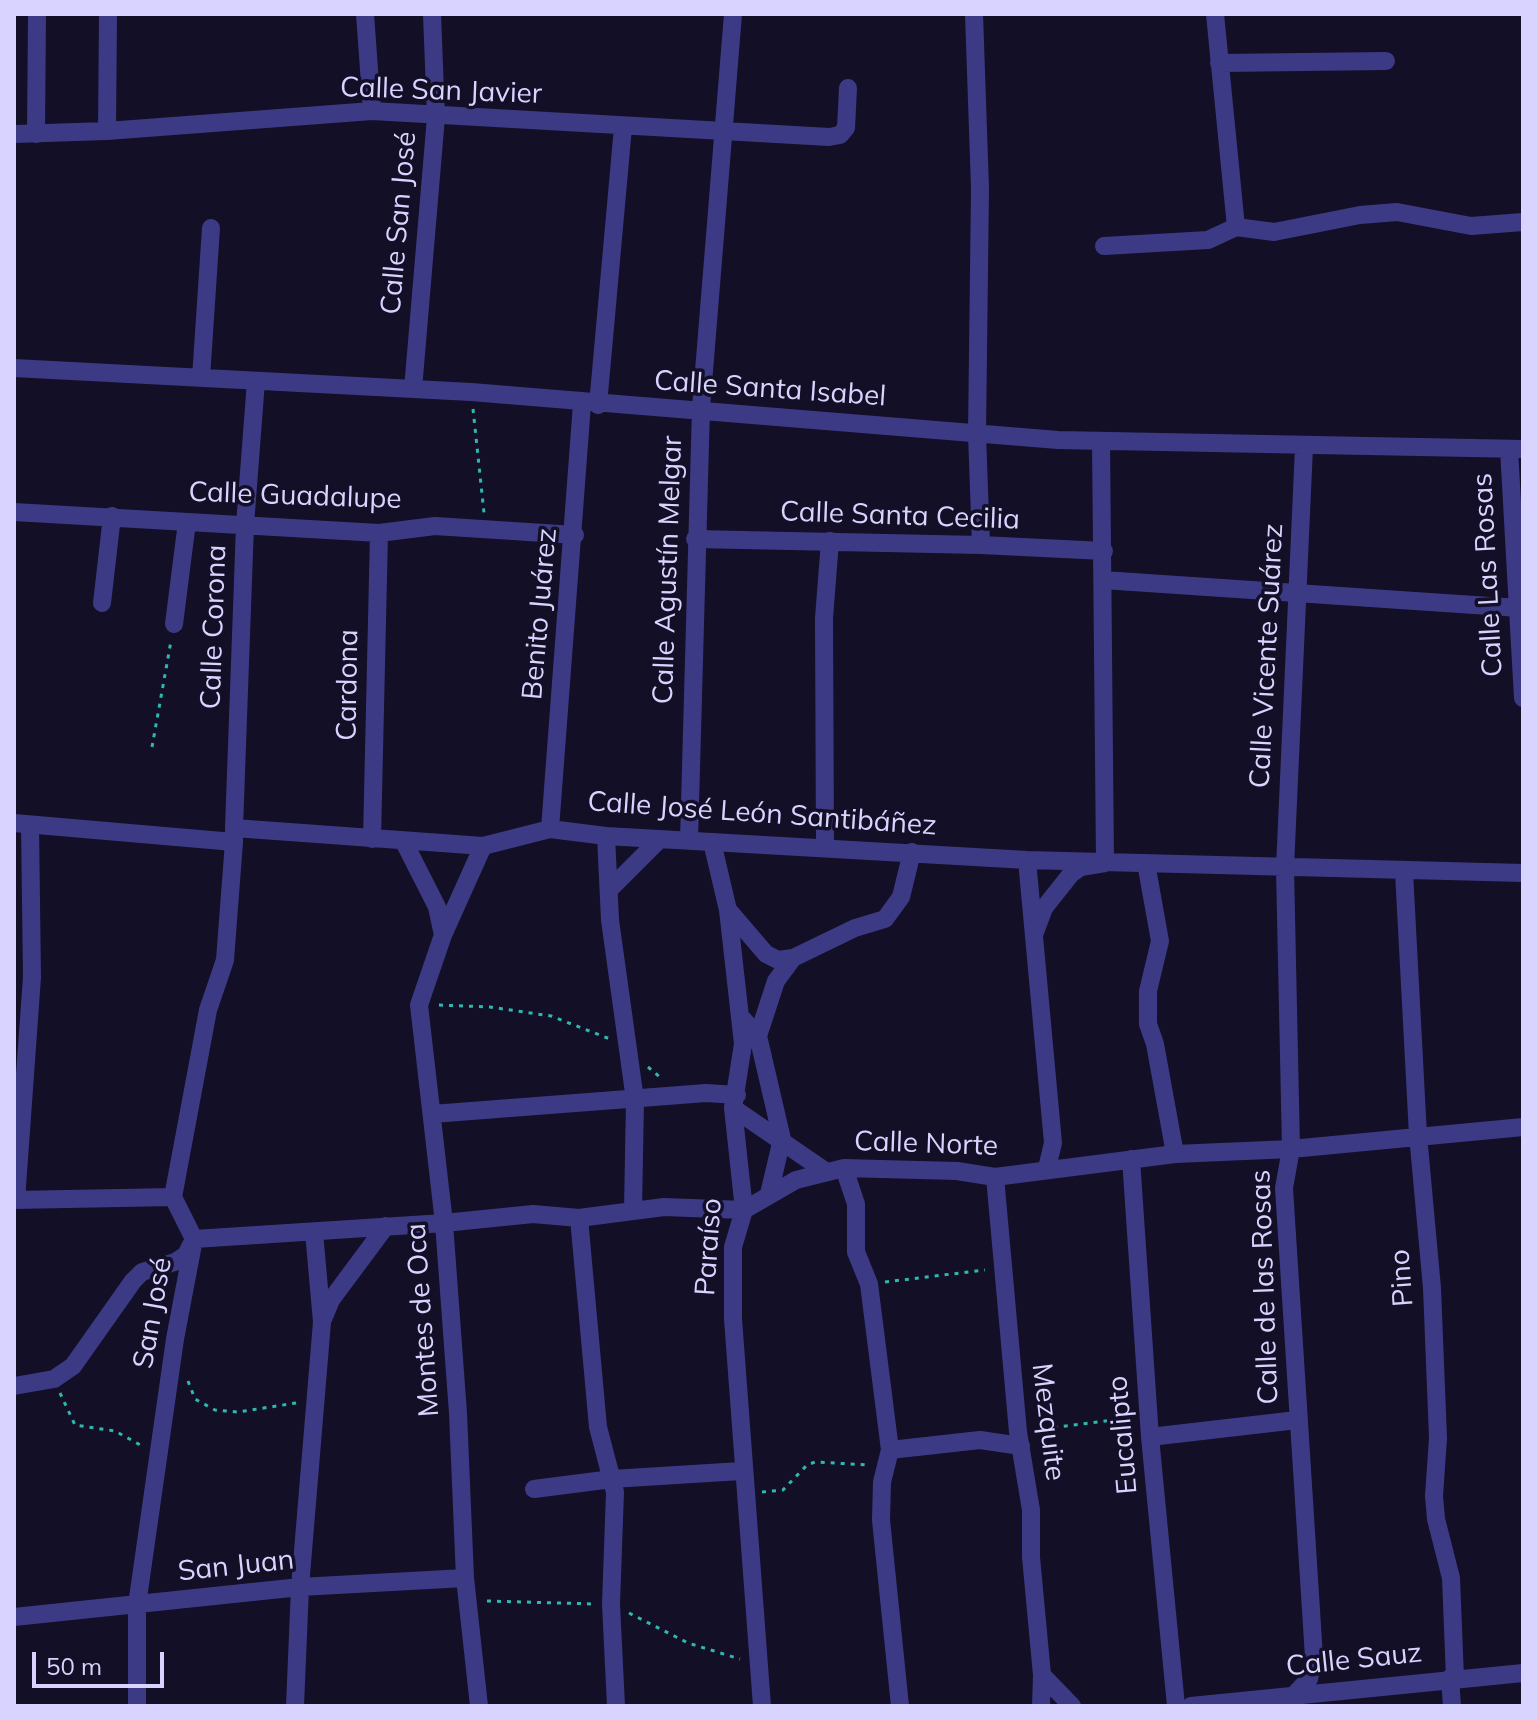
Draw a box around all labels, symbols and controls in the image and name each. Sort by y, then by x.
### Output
street label: Calle San Javier [339,71,543,111]
street label: Calle San José [374,130,424,316]
street label: Calle Santa Isabel [653,364,887,414]
street label: Calle Agustín Melgar [647,435,689,705]
street label: Calle Las Rosas [1466,472,1510,678]
street label: Calle Guadalupe [188,475,402,517]
street label: Calle Santa Cecilia [779,495,1021,537]
street label: Calle Vicente Suárez [1243,523,1291,789]
street label: Benito Juárez [516,527,564,701]
street label: Calle Corona [194,544,234,710]
street label: Cardona [330,629,366,741]
street label: Calle José León Santibáñez [586,785,938,843]
street label: Calle Norte [853,1125,999,1163]
street label: Calle de las Rosas [1244,1169,1286,1405]
street label: Paraíso [689,1197,729,1297]
street label: Montes de Oca [399,1222,447,1418]
street label: Pino [1383,1248,1421,1308]
street label: San José [127,1255,179,1371]
street label: Mezquite [1024,1361,1072,1483]
street label: Eucalipto [1101,1374,1145,1496]
street label: San Juan [176,1543,296,1589]
scale bar [36,1636,168,1686]
street label: Calle Sauz [1284,1636,1424,1684]
text: 50 m [46,1651,102,1681]

